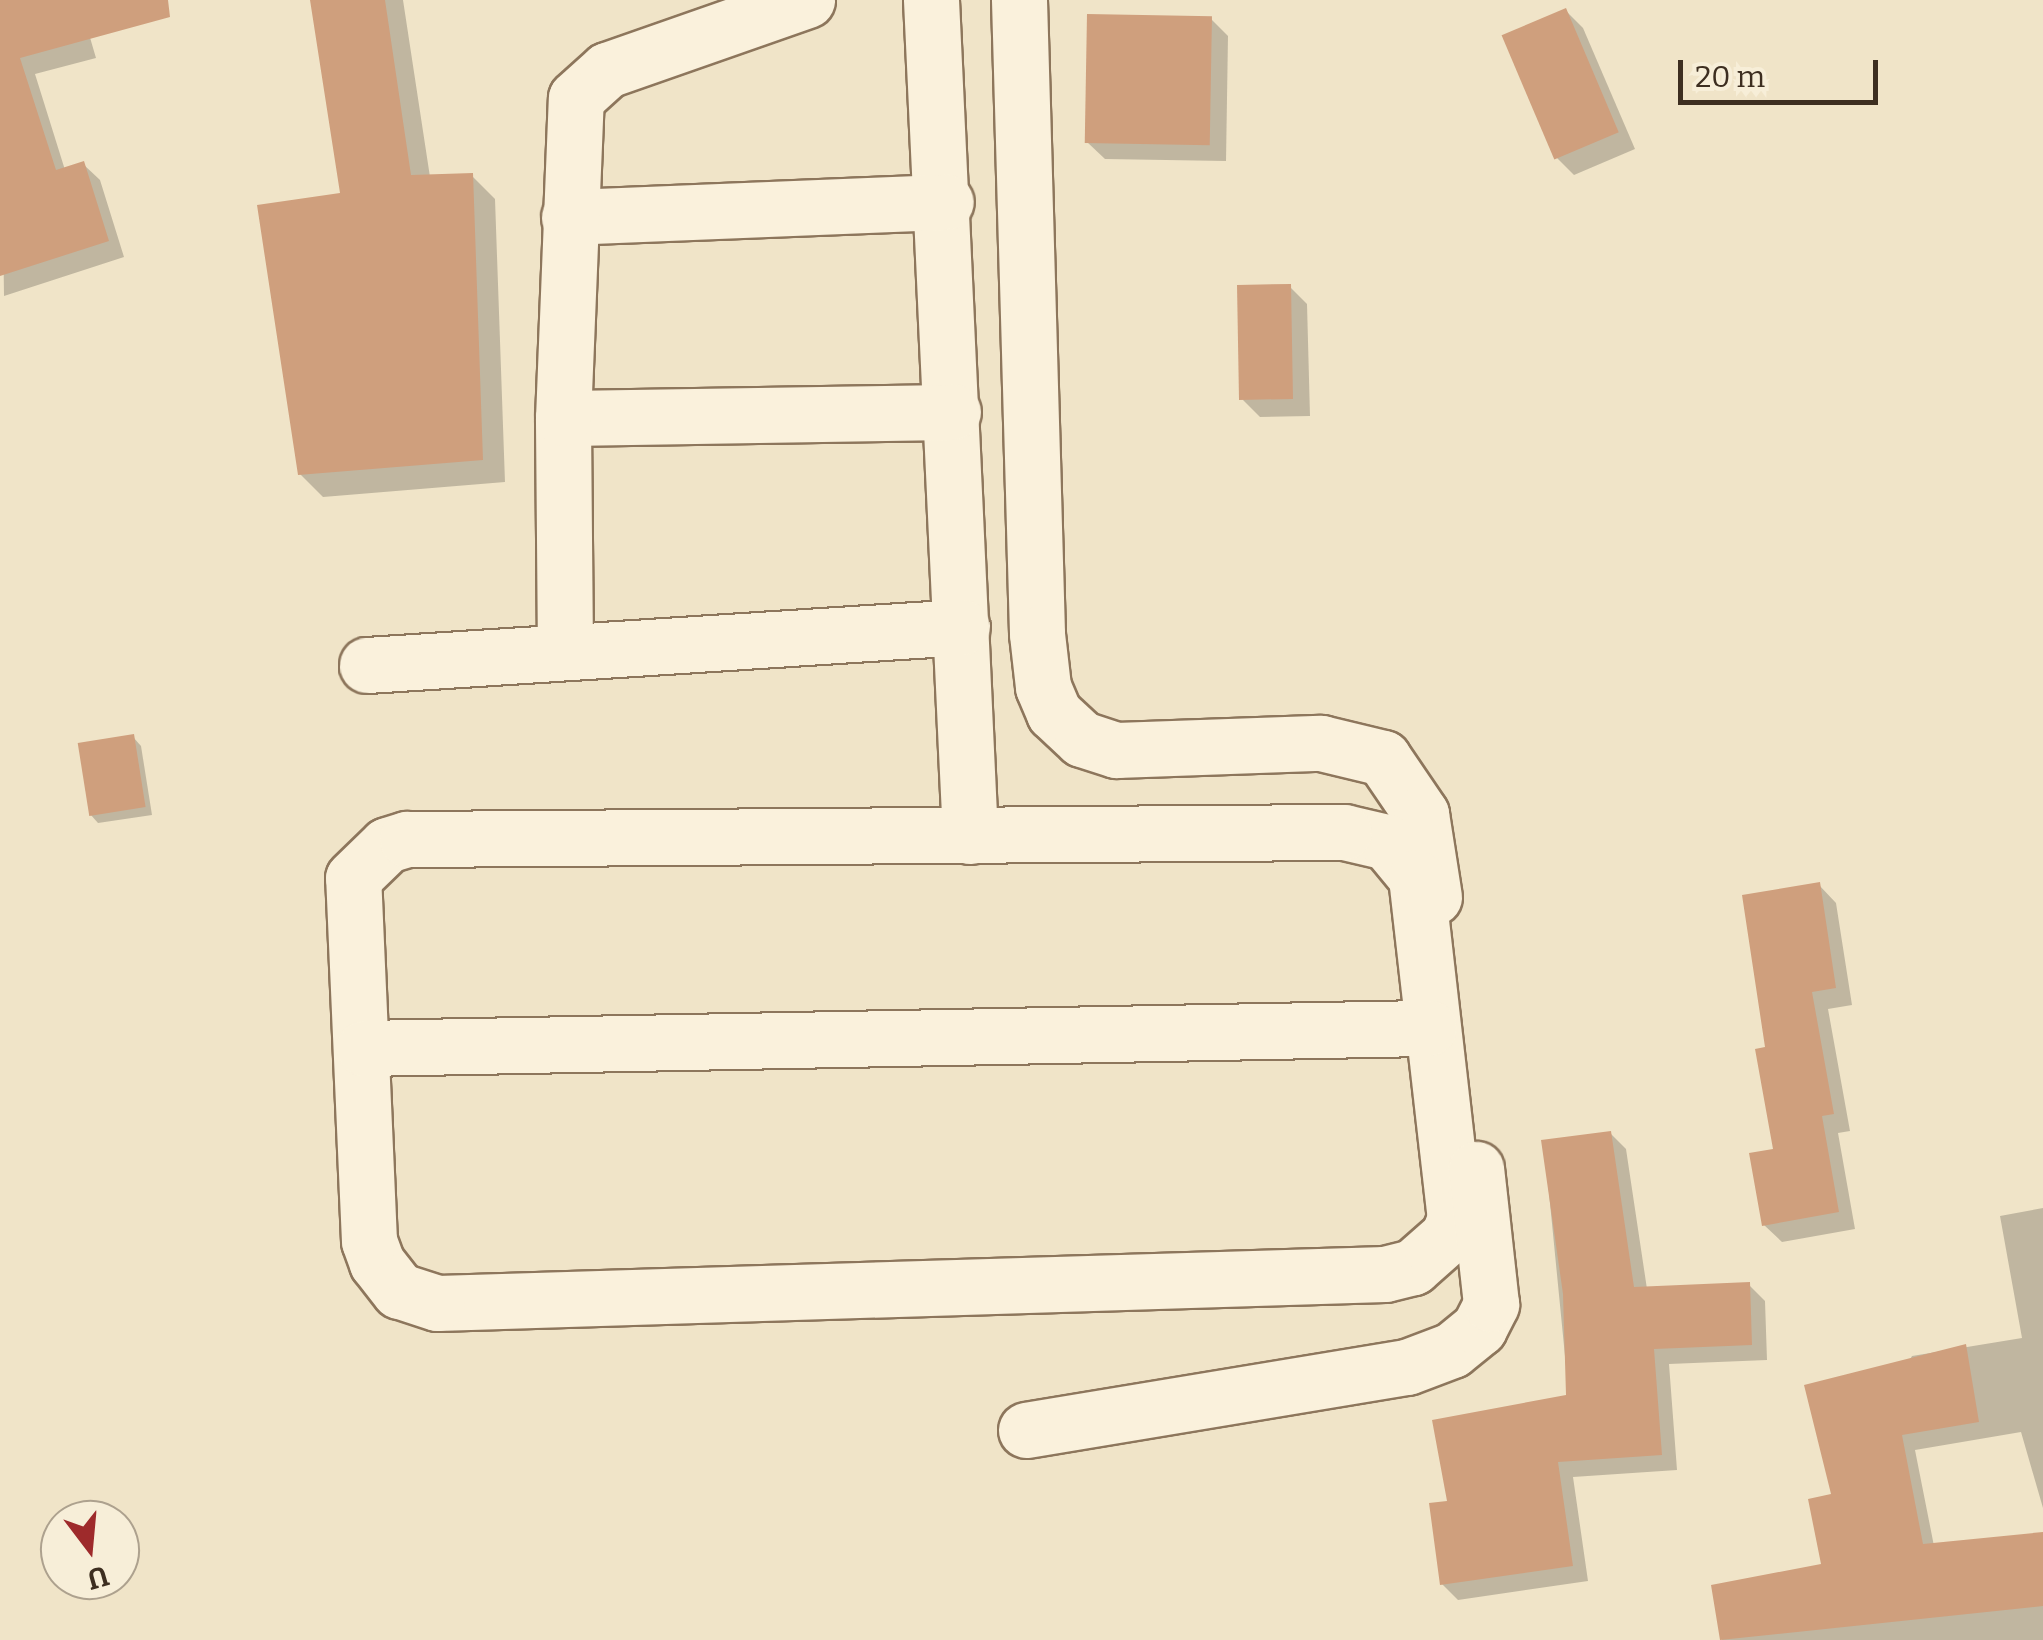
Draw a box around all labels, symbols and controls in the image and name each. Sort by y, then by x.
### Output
scale bar [1683,40,1883,102]
text: 20 m [1695,59,1765,95]
north arrow [40,1500,140,1600]
text: U [83,1559,112,1596]

